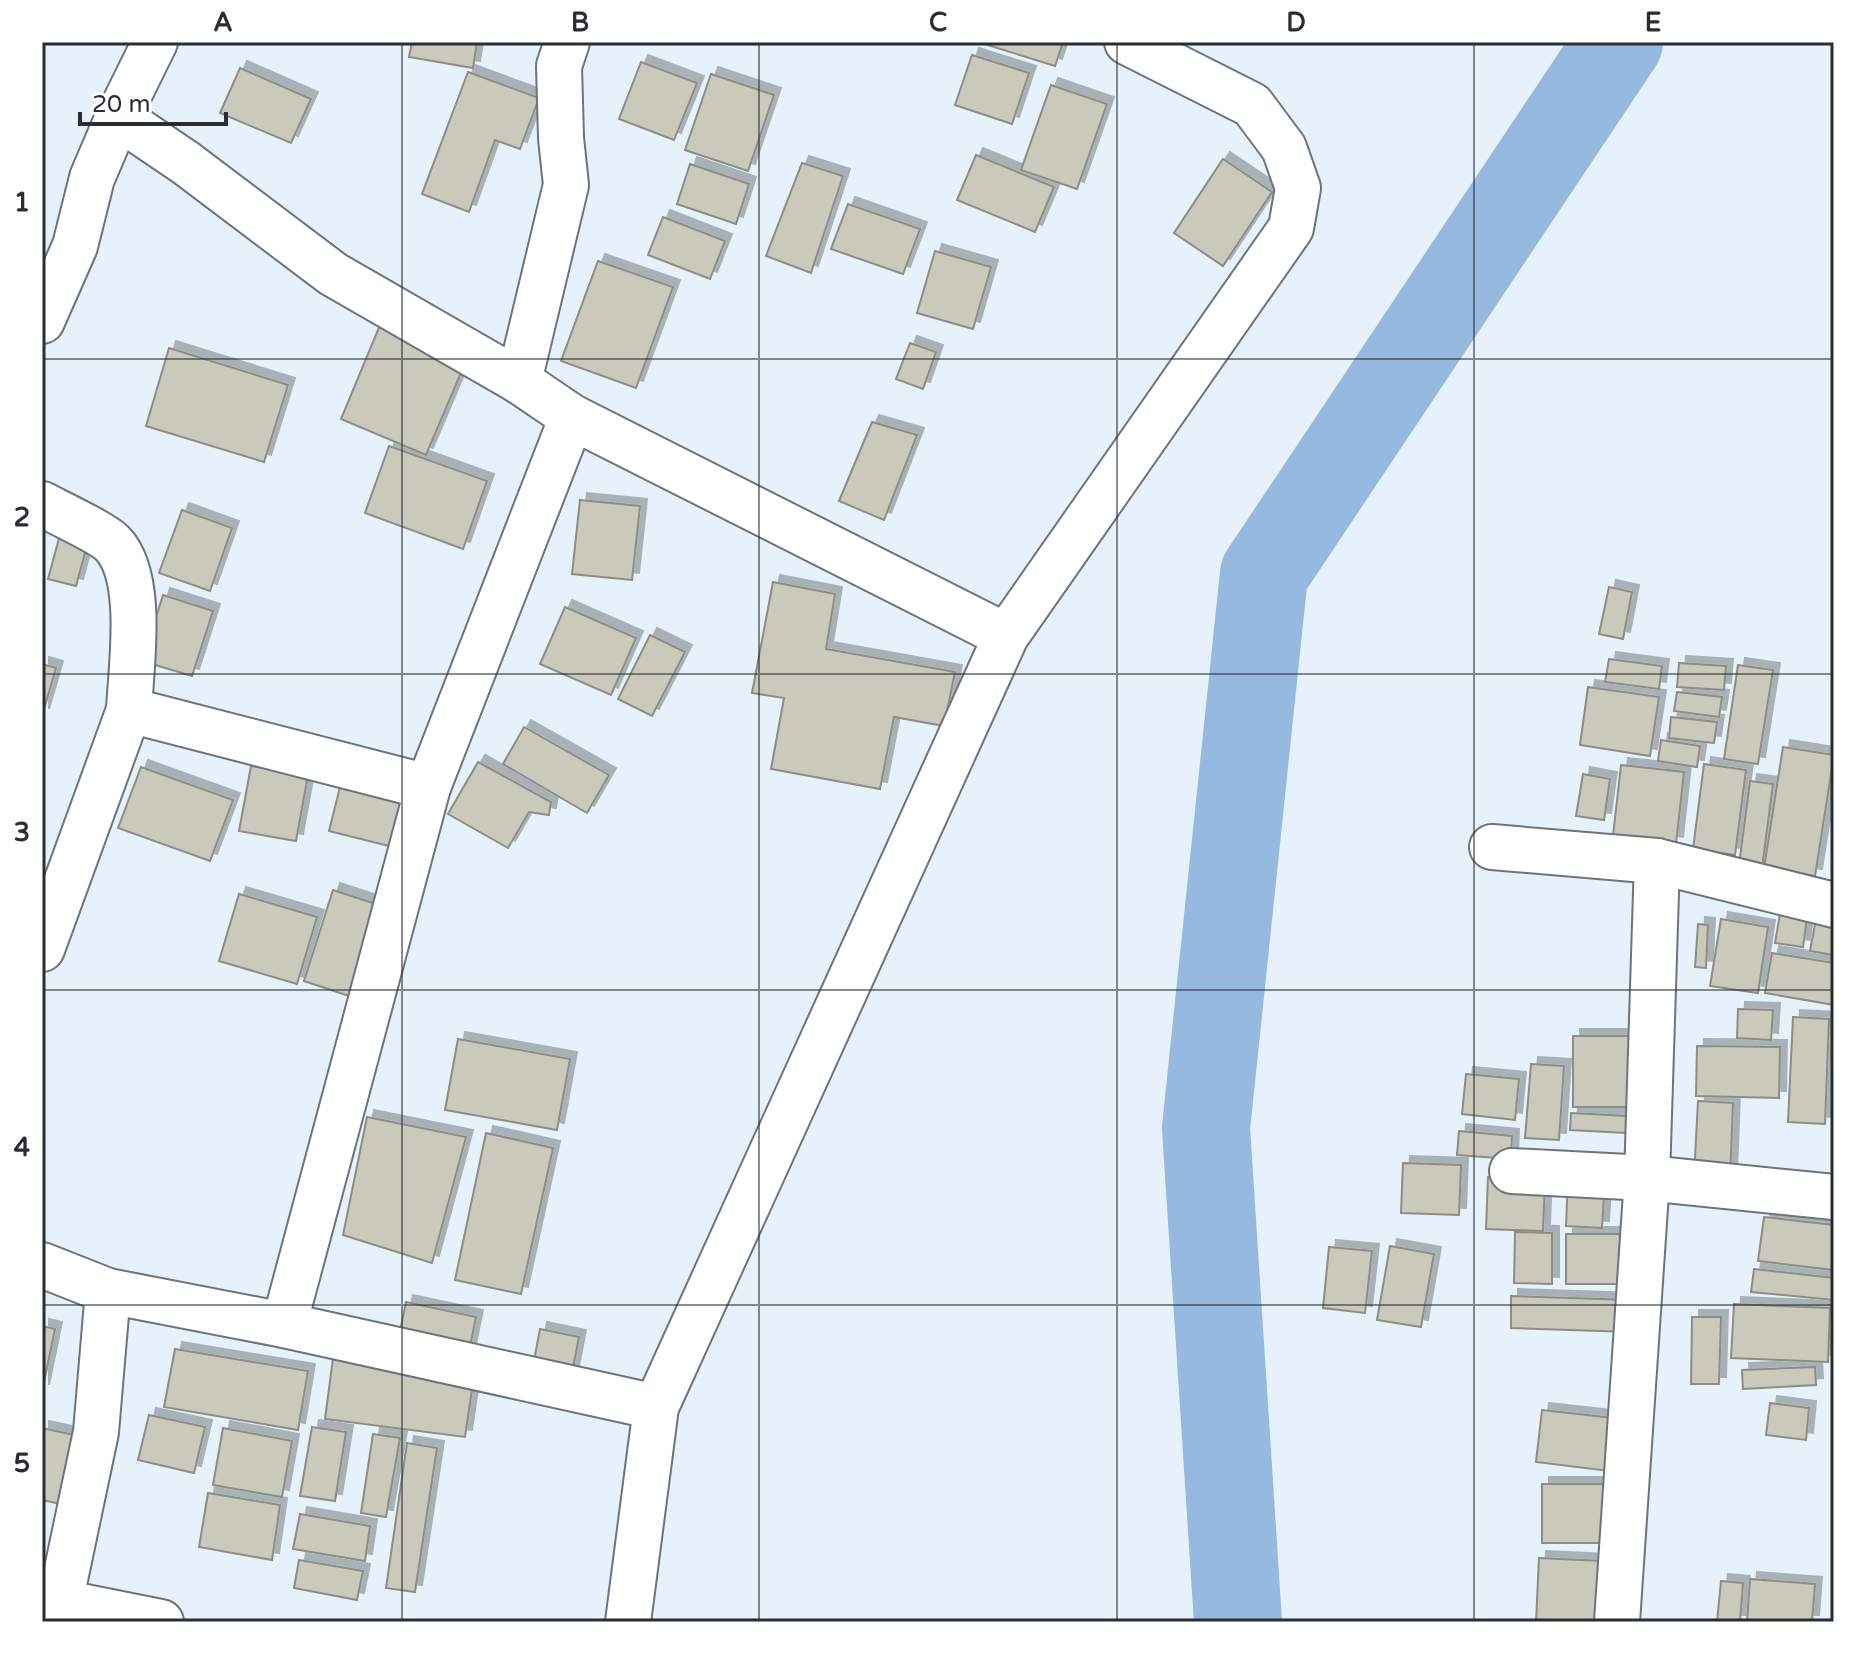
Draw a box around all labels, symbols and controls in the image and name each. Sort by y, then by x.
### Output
text: A [213,7,233,38]
text: B [571,7,589,38]
text: C [929,7,947,38]
text: D [1286,7,1306,38]
text: E [1645,7,1661,38]
scale bar [80,76,226,126]
text: 20 m [92,90,150,119]
text: 1 [14,187,30,218]
text: 2 [14,502,30,533]
text: 3 [14,817,30,848]
text: 4 [14,1132,30,1163]
text: 5 [14,1448,30,1479]

